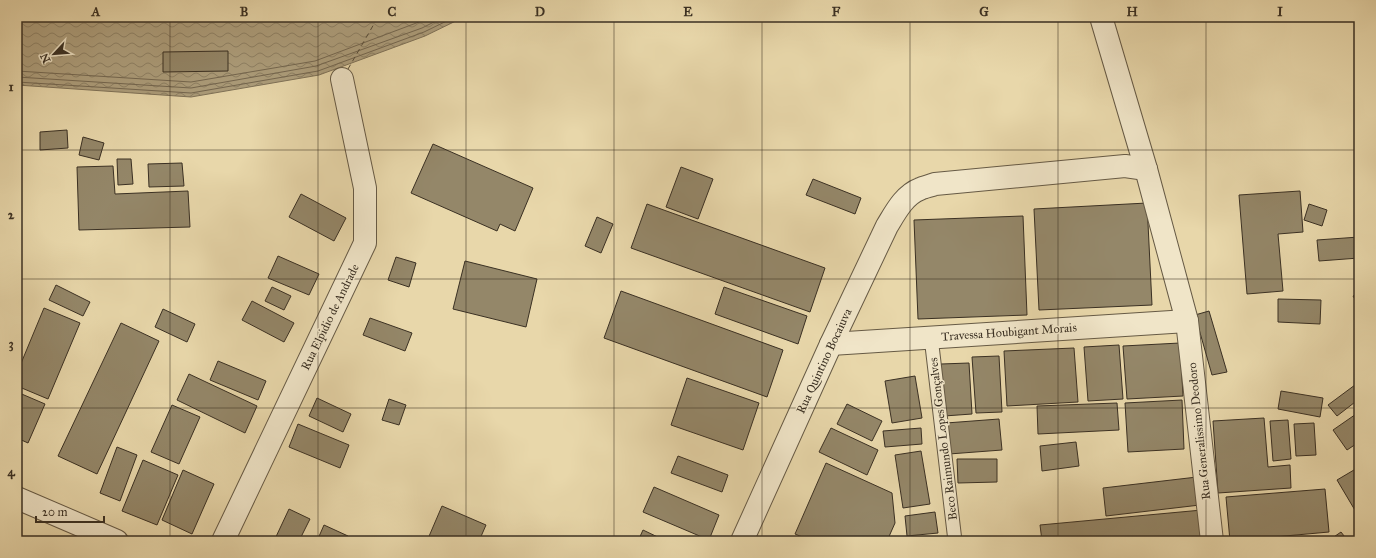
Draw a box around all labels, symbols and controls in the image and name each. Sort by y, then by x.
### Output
text: A [91,4,101,20]
text: B [240,4,249,20]
text: C [388,4,397,20]
text: D [535,4,545,20]
text: E [683,4,693,20]
text: F [832,4,841,20]
text: G [979,4,989,20]
text: H [1126,4,1138,20]
text: I [1277,4,1283,20]
north arrow [34,34,74,74]
text: N [37,51,53,65]
text: 1 [8,79,14,95]
text: 2 [8,207,15,223]
street label: Rua Elpidio de Andrade [298,262,362,372]
street label: Rua Quintino Bocaiuva [793,305,855,416]
street label: Travessa Houbigant Morais [941,320,1077,345]
text: 3 [8,336,14,352]
street label: Beco Raimundo Lopes Gonçalves [926,357,960,521]
street label: Rua Generalissimo Deodoro [1185,362,1213,500]
text: 4 [7,464,15,480]
scale bar [36,498,104,524]
text: 20 m [42,505,68,519]

